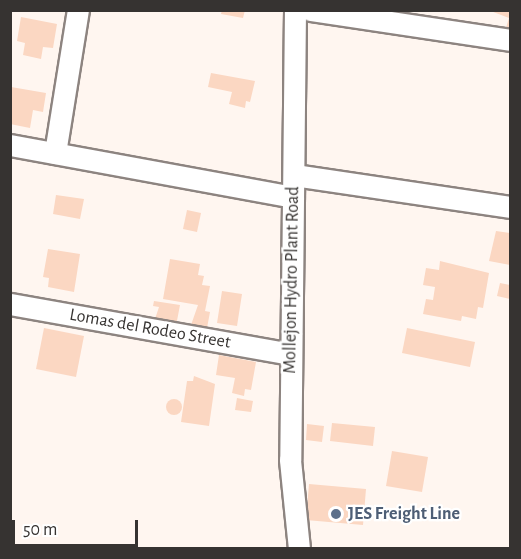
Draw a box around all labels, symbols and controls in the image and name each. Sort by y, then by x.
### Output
street label: Mollejon Hydro Plant Road [280,186,304,374]
street label: Lomas del Rodeo Street [68,304,232,354]
place label: JES Freight Line [348,503,460,525]
marker: JES Freight Line [329,507,343,521]
scale bar [15,508,141,546]
text: 50 m [23,521,57,539]

